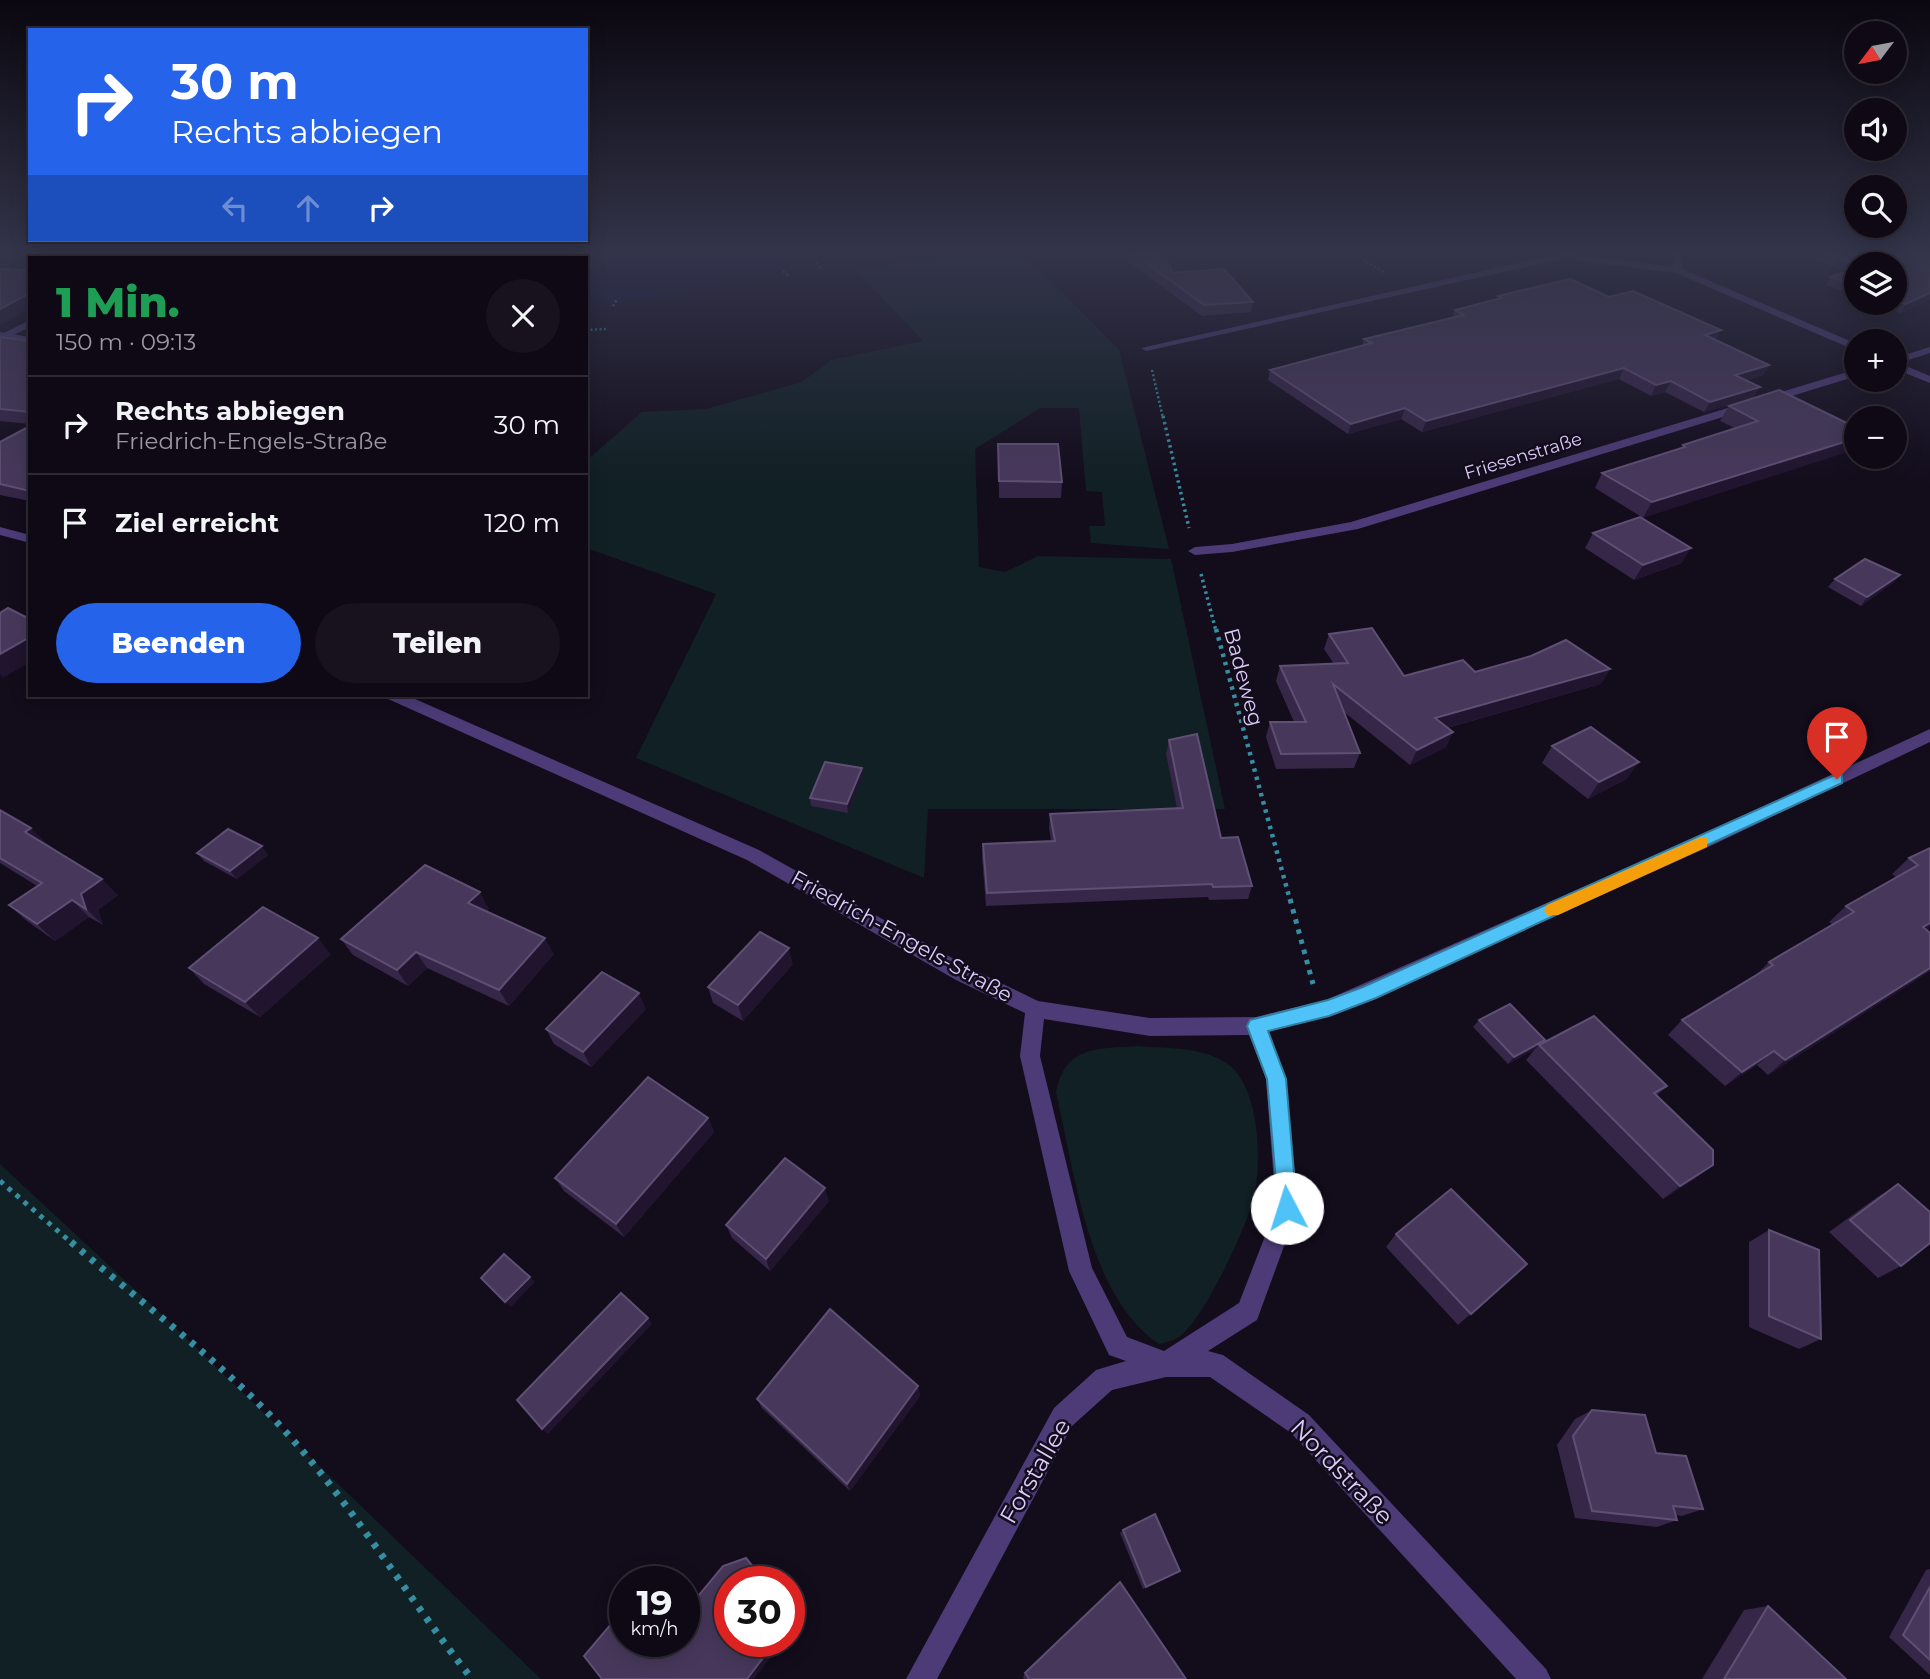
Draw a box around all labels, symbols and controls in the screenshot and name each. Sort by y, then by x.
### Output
north arrow [1844,21,1908,84]
map controls [1844,21,1907,469]
text: 30 m [171,52,299,111]
icon: right [56,56,147,147]
button: sound [1844,98,1907,161]
text: Rechts abbiegen [171,112,443,151]
button: search [1844,175,1907,238]
icon: left [216,189,254,227]
icon: ahead [289,189,327,227]
icon: right [362,189,400,227]
button: layers [1844,252,1907,315]
text: 1 Min. [56,276,180,328]
button: close [486,279,560,353]
text: 150 m · 09:13 [56,328,196,356]
button: + [1844,329,1907,392]
text: Rechts abbiegen [115,395,345,427]
icon: right [56,406,94,444]
button: − [1844,406,1907,469]
text: 30 m [494,409,560,441]
text: Friedrich-Engels-Straße [115,427,387,455]
street label: Friesenstraße [1461,428,1585,484]
icon: arrive [56,504,94,542]
text: Ziel erreicht [115,507,279,539]
text: 120 m [484,507,560,539]
button: Beenden [56,603,301,683]
button: Teilen [315,603,560,683]
street label: Badeweg [1219,625,1269,729]
pin [1807,707,1867,779]
icon: arrive [1818,718,1856,756]
street label: Friedrich-Engels-Straße [787,865,1017,1007]
position arrow [1250,1171,1324,1245]
street label: Forstallee [993,1413,1077,1529]
street label: Nordstraße [1285,1413,1399,1531]
speed limit sign: 30 [714,1566,805,1657]
text: 19 [636,1581,673,1624]
text: km/h [630,1618,679,1640]

